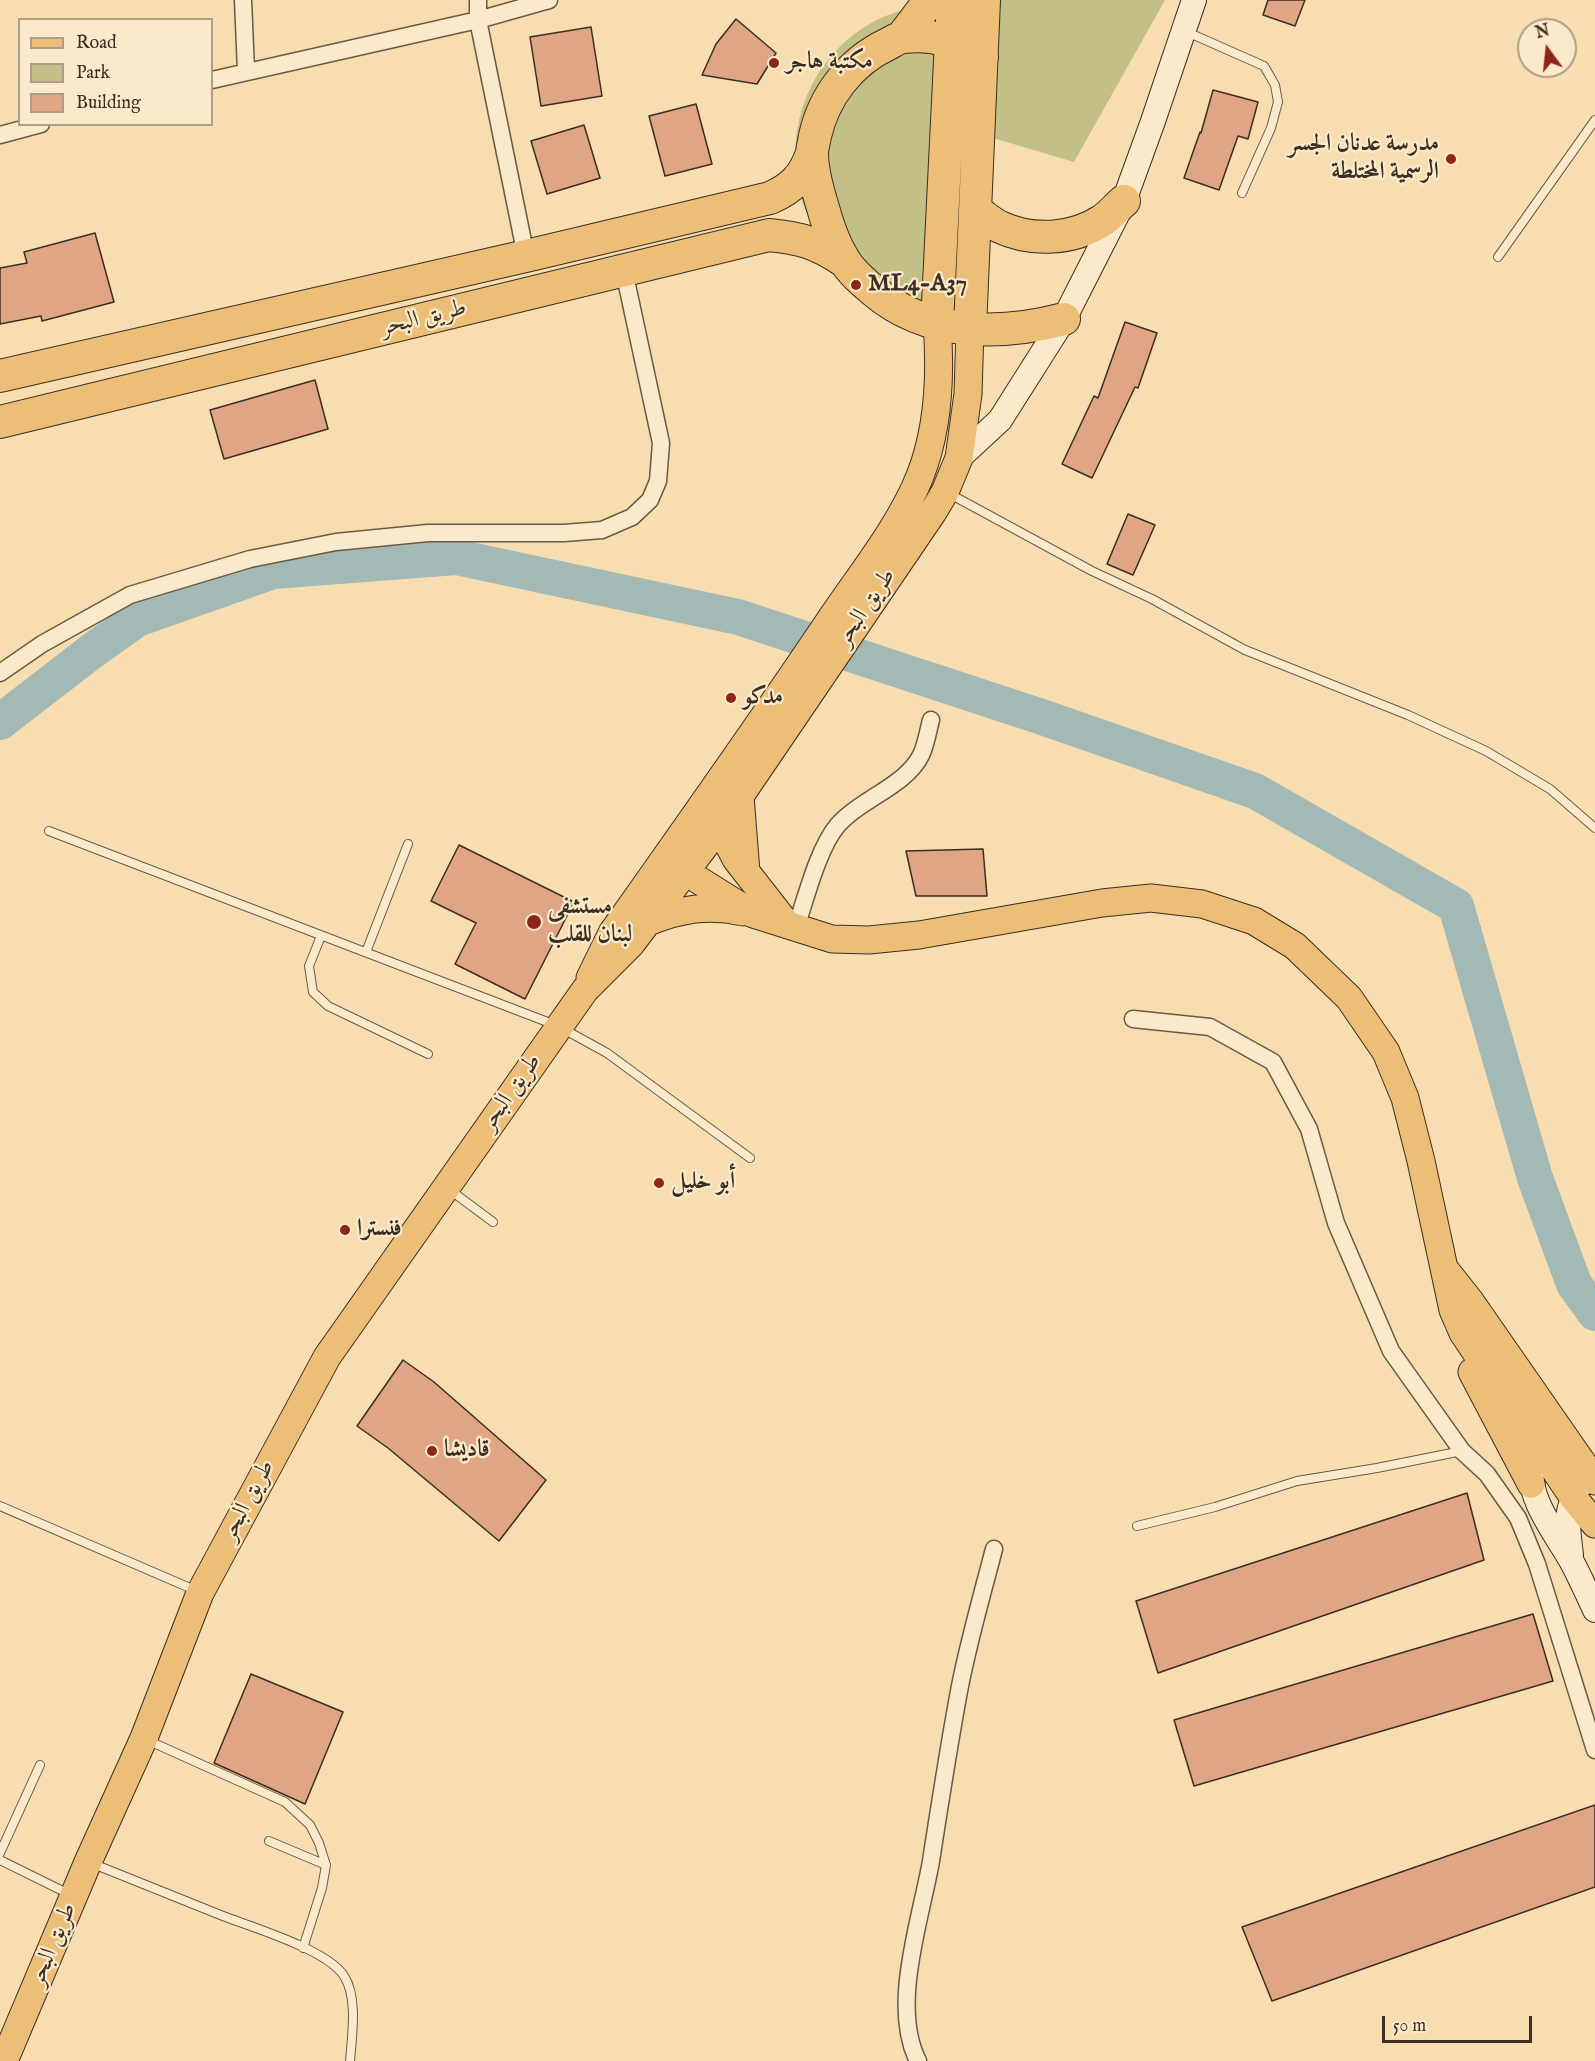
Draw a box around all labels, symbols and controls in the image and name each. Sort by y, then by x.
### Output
legend [18,18,213,126]
north arrow [1517,18,1577,78]
text: N [1534,21,1552,44]
text: Road [76,32,117,55]
place label: مكتبة هاجر [786,49,873,77]
marker: مكتبة هاجر [767,56,781,70]
text: Park [76,62,110,85]
text: Building [76,92,141,115]
place label: مدرسة عدنان الجسر الرسمية المختلطة [1288,131,1439,187]
marker: مدرسة عدنان الجسر الرسمية المختلطة [1444,152,1458,166]
place label: ML4-A37 [868,271,967,299]
marker: ML4-A37 [849,278,863,292]
street label: طريق البحر [378,294,470,344]
street label: طريق البحر [831,564,903,652]
place label: مدكو [743,684,783,712]
marker: مدكو [724,691,738,705]
place label: مستشفى لبنان للقلب [548,894,632,950]
marker: مستشفى لبنان للقلب [525,913,543,931]
street label: طريق البحر [475,1049,549,1137]
place label: أبو خليل [671,1169,735,1197]
marker: أبو خليل [652,1176,666,1190]
place label: فنسترا [357,1216,402,1244]
marker: فنسترا [338,1223,352,1237]
place label: قاديشا [444,1437,490,1465]
marker: قاديشا [425,1444,439,1458]
street label: طريق البحر [216,1456,282,1546]
street label: طريق البحر [24,1899,84,1991]
scale bar [1385,2004,1535,2042]
text: 50 m [1393,2015,1426,2038]

